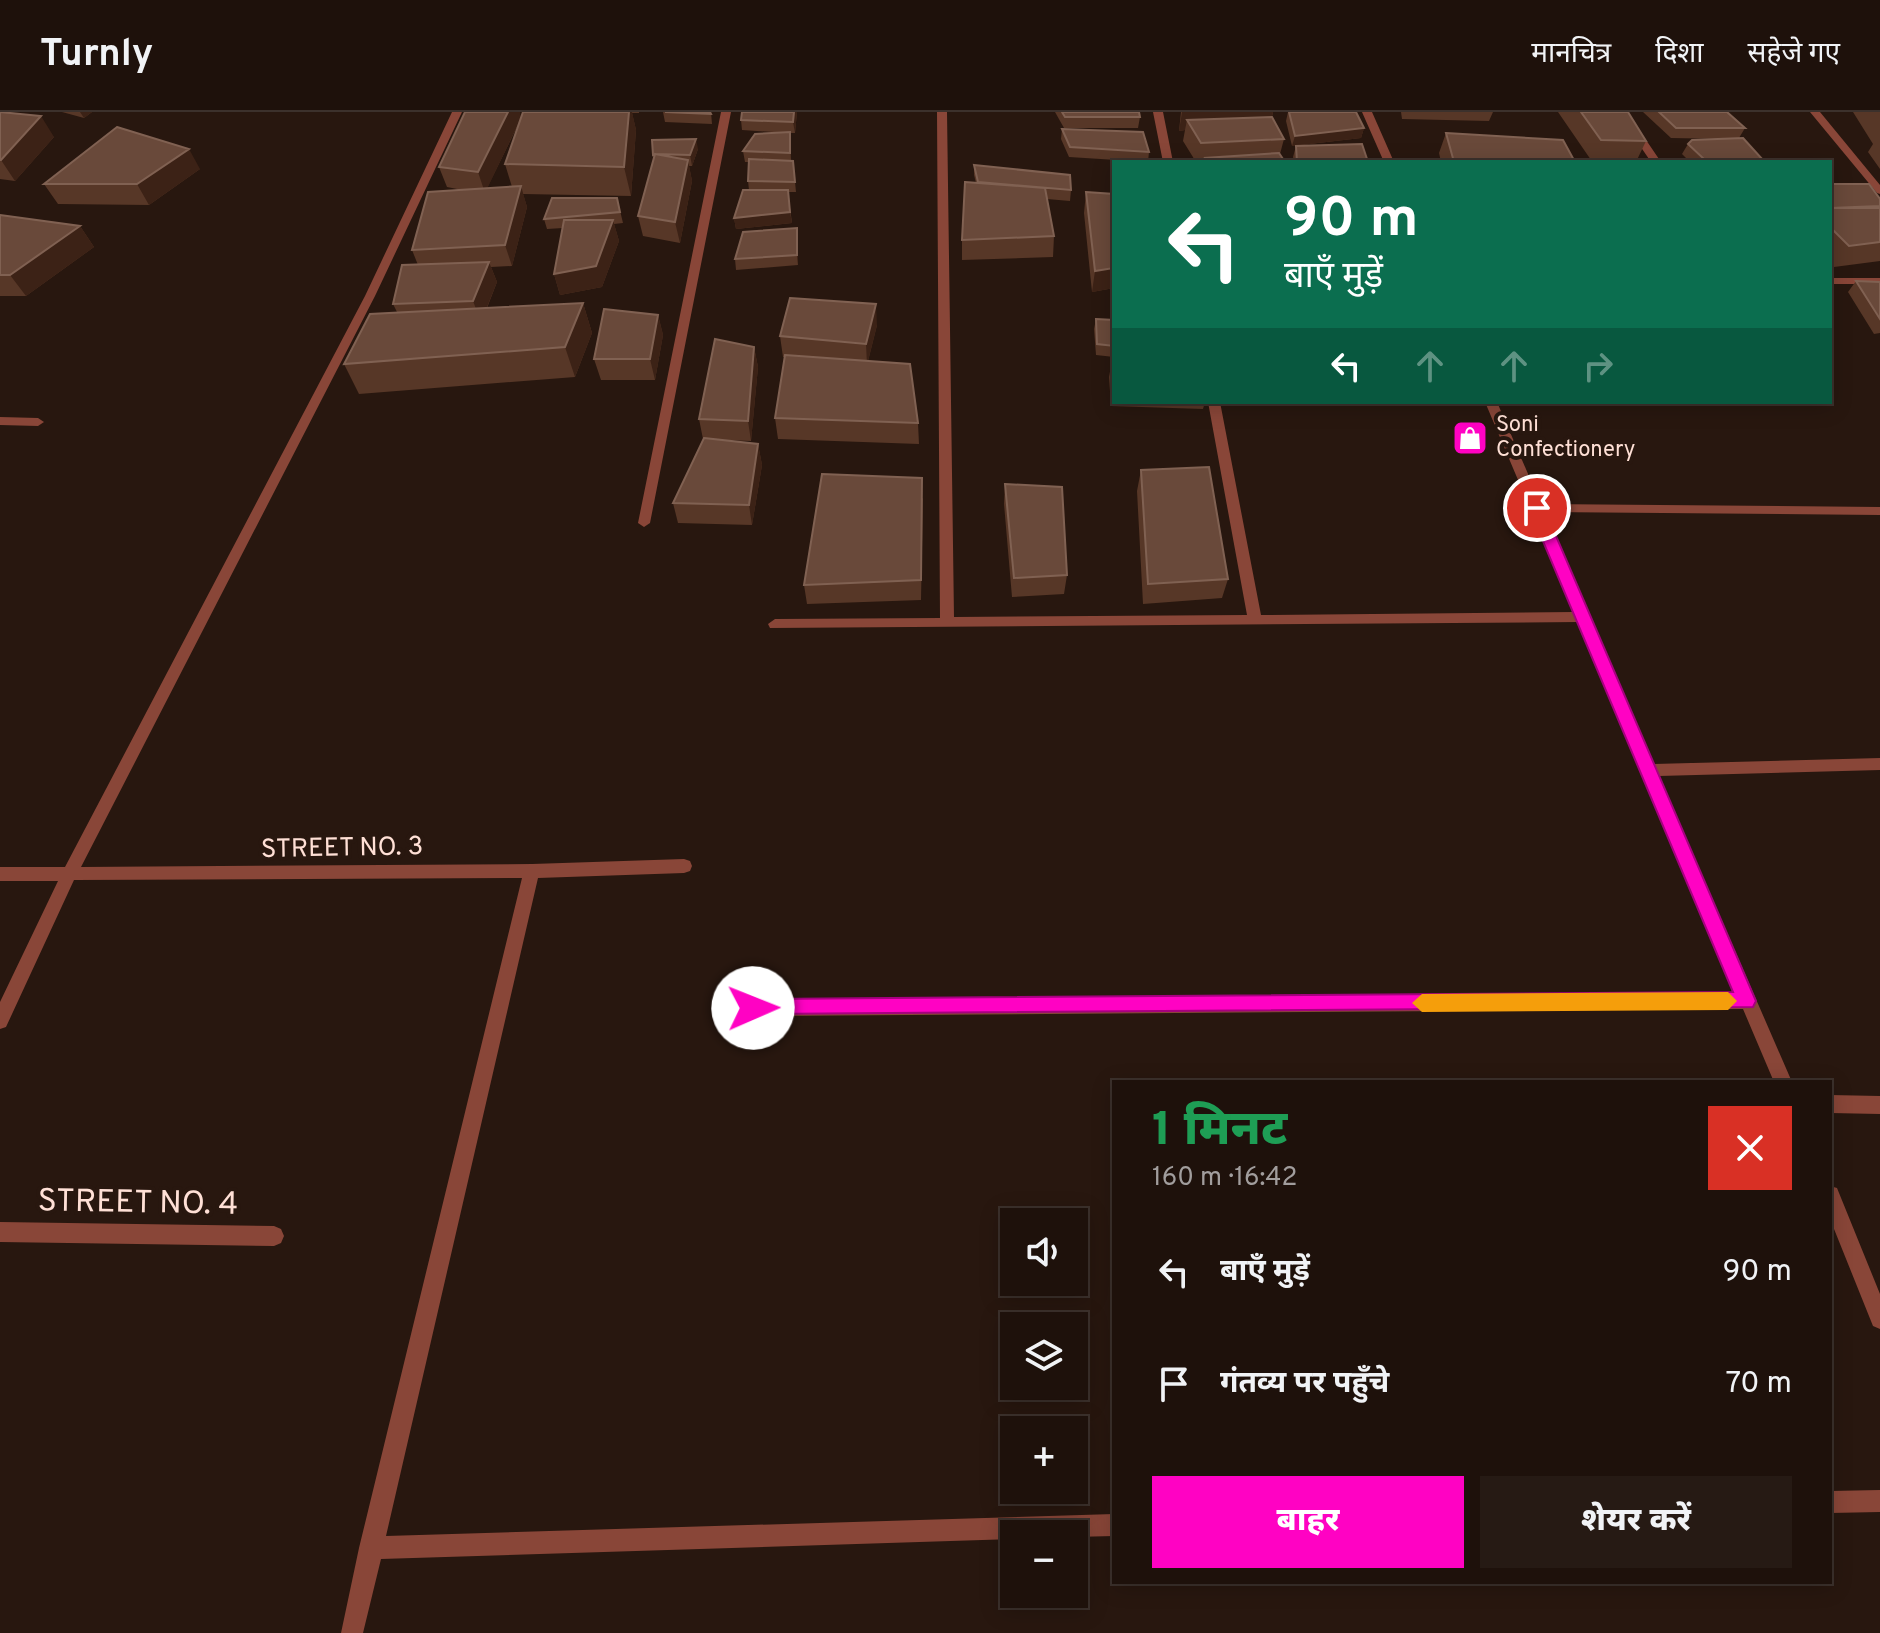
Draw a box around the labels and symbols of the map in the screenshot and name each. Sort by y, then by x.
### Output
place label: Soni Confectionery [1496,412,1635,464]
shop icon: Soni Confectionery [1451,419,1489,457]
pin [1503,474,1571,542]
street label: STREET NO. 3 [260,831,424,867]
position arrow [711,966,795,1050]
street label: STREET NO. 4 [37,1182,239,1226]

